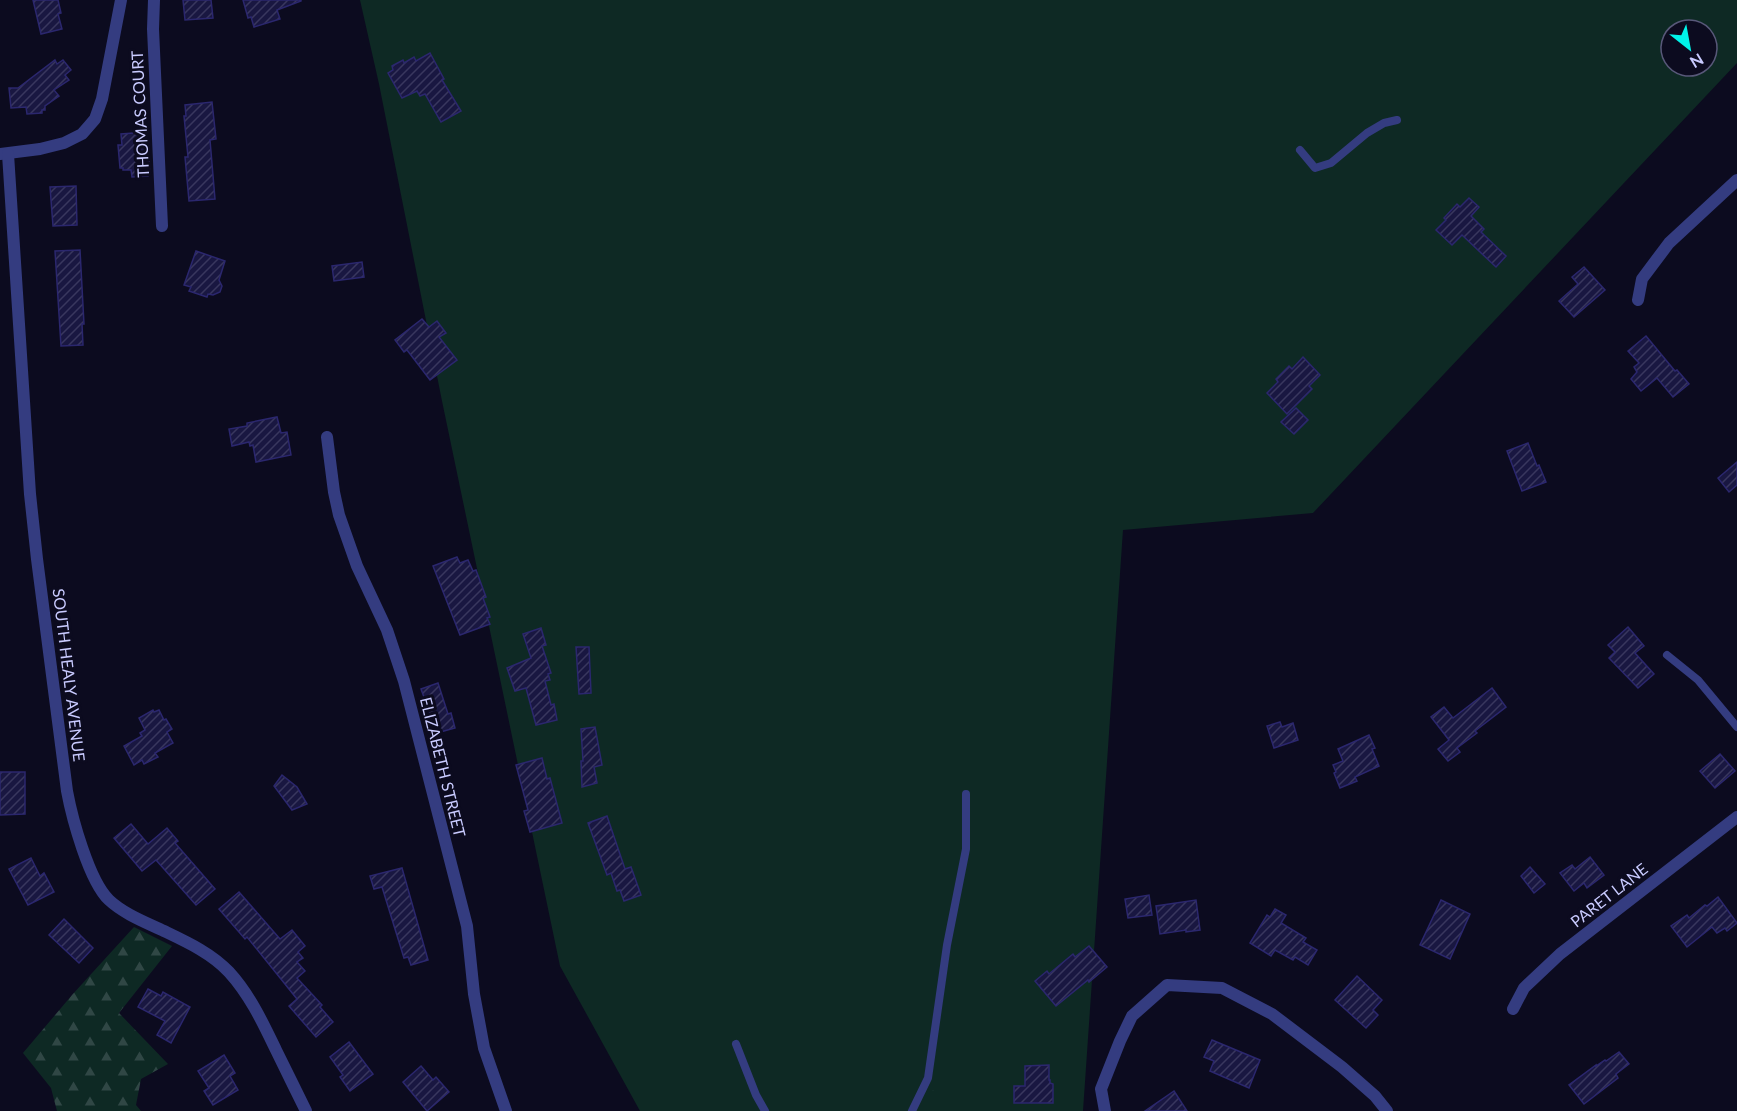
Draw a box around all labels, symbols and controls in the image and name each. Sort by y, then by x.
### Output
north arrow [1659,18,1719,78]
street label: THOMAS COURT [127,50,152,178]
text: N [1687,50,1707,73]
street label: SOUTH HEALY AVENUE [49,587,90,763]
street label: ELIZABETH STREET [417,695,470,839]
street label: PARET LANE [1566,859,1651,931]

